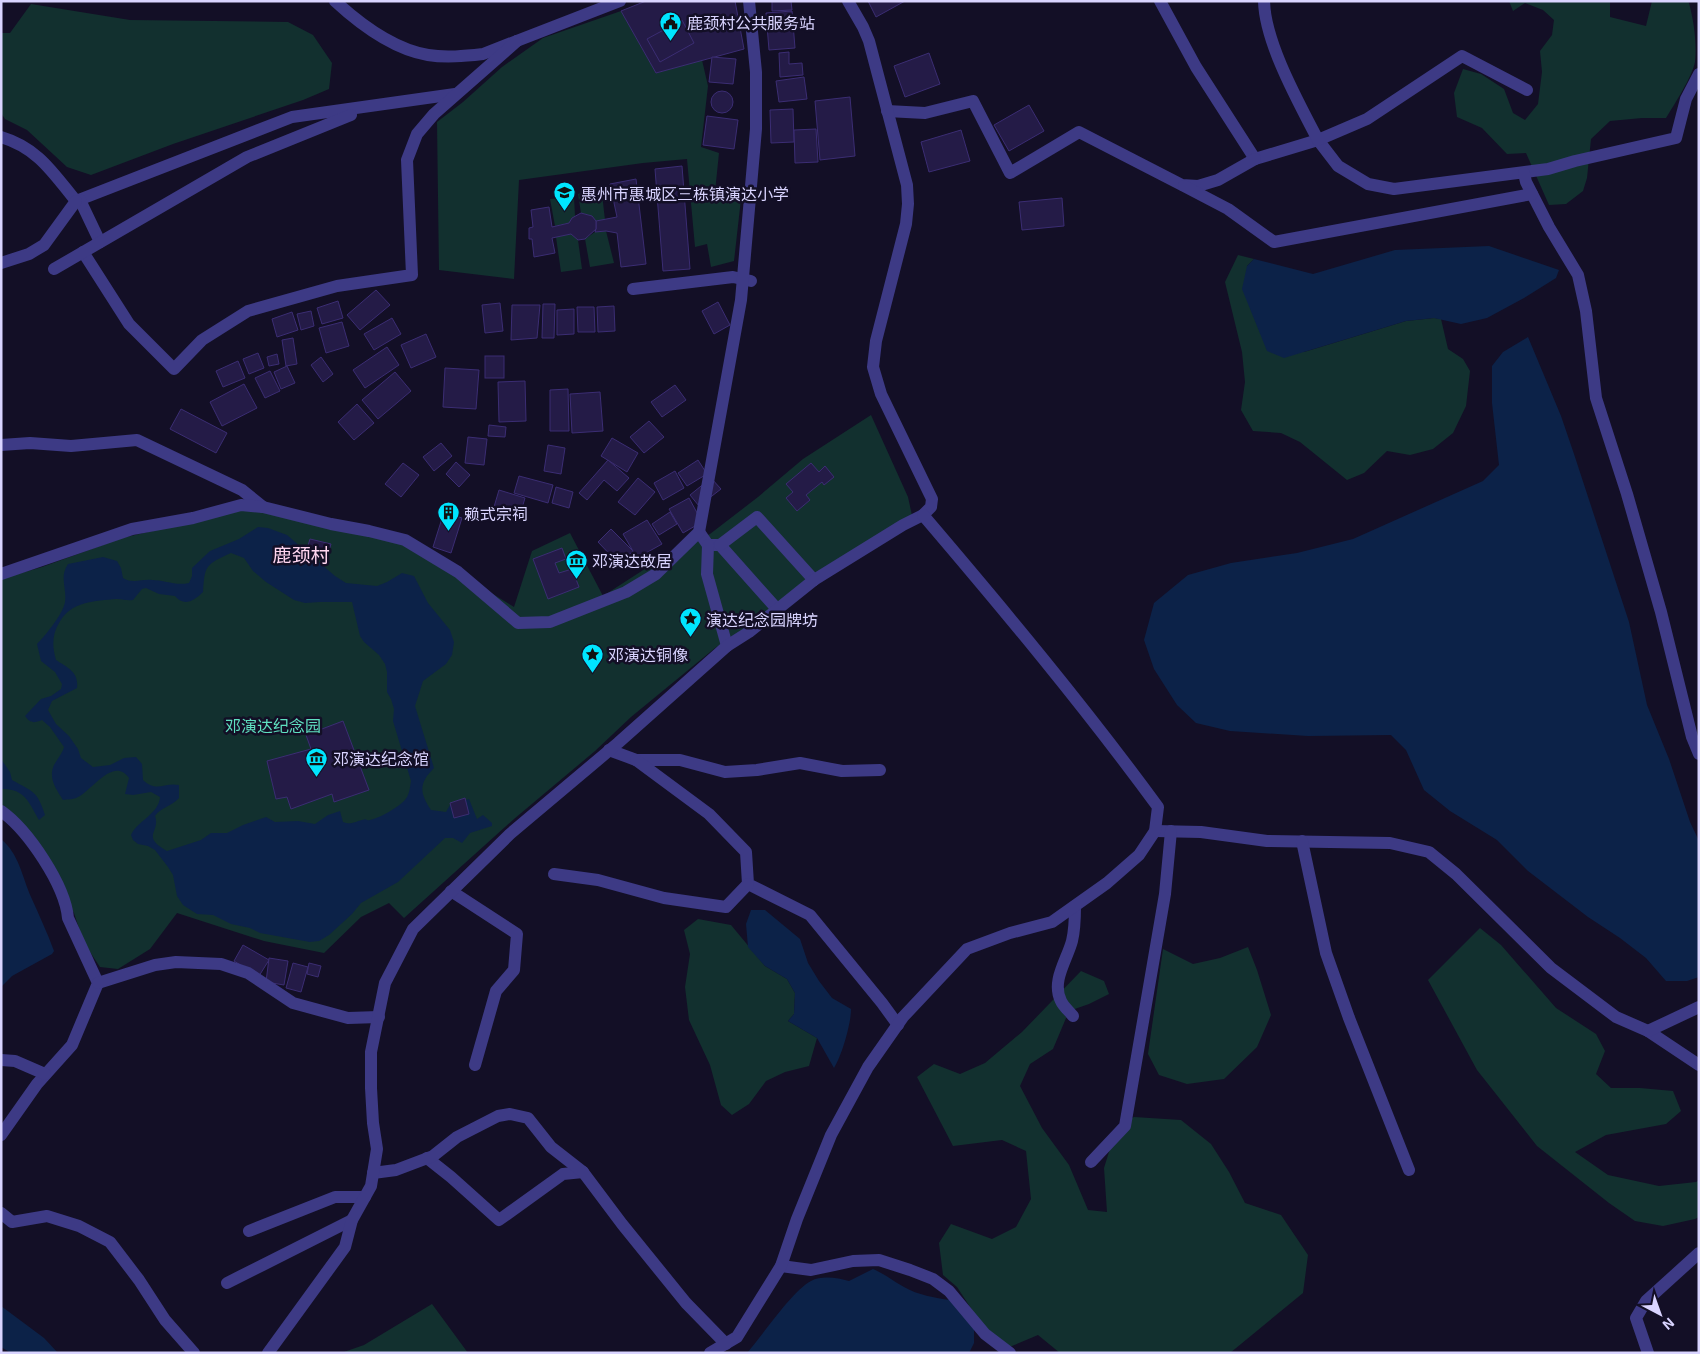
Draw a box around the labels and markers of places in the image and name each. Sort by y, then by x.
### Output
public building icon: 鹿颈村公共服务站 [659,10,683,41]
place label: 鹿颈村公共服务站 [687,13,815,32]
school or university icon: 惠州市惠城区三栋镇演达小学 [553,181,577,212]
place label: 惠州市惠城区三栋镇演达小学 [581,184,789,203]
building icon: 赖式宗祠 [436,501,460,532]
place label: 赖式宗祠 [464,504,528,523]
museum icon: 邓演达故居 [564,548,588,579]
place label: 邓演达故居 [592,551,672,570]
place icon: 演达纪念园牌坊 [678,607,702,638]
place label: 演达纪念园牌坊 [706,610,818,629]
place icon: 邓演达铜像 [580,642,604,673]
place label: 邓演达铜像 [608,645,688,664]
museum icon: 邓演达纪念馆 [305,746,329,777]
place label: 邓演达纪念馆 [333,749,429,768]

